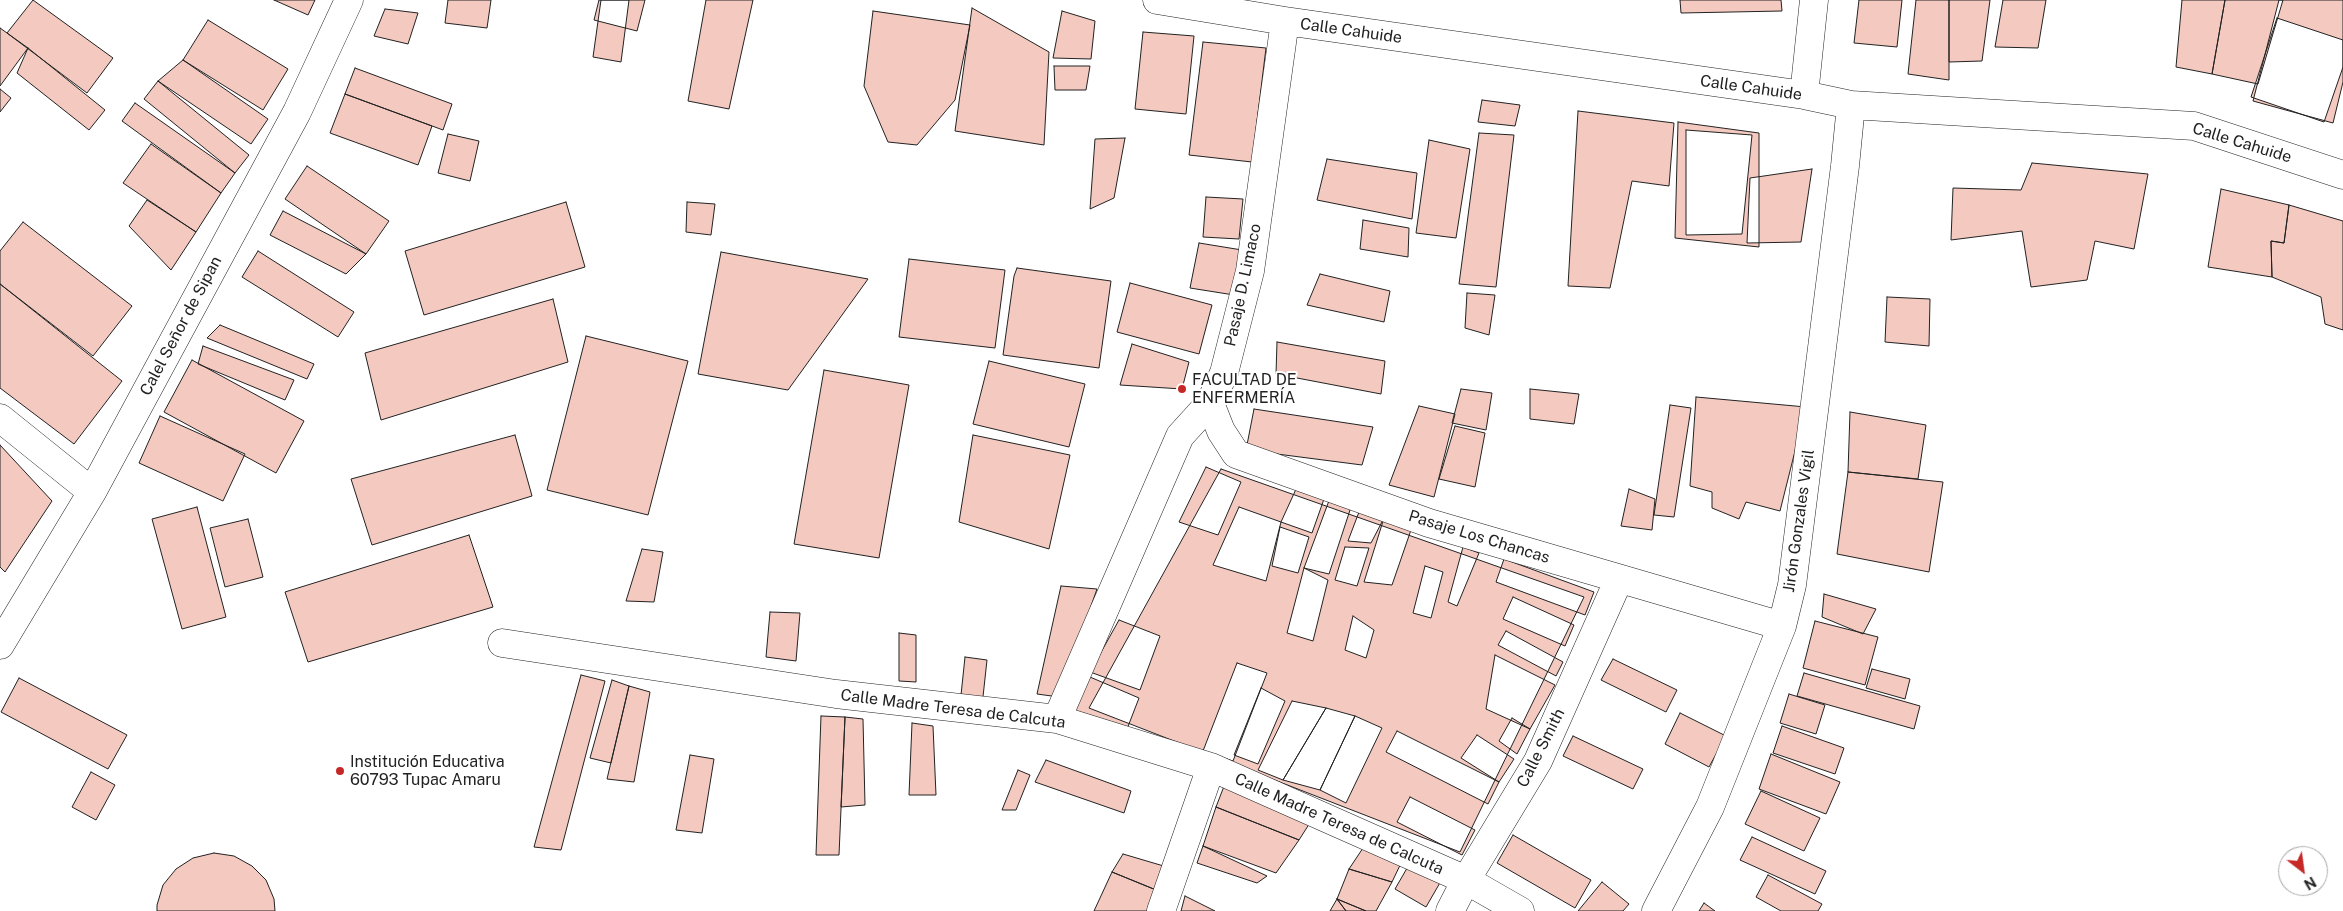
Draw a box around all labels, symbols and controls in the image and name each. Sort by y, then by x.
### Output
street label: Calle Cahuide [1299,14,1403,48]
street label: Calle Cahuide [1699,71,1803,105]
street label: Calle Cahuide [2190,119,2294,167]
street label: Pasaje D. Limaco [1221,222,1265,348]
street label: Calel Señor de Sipan [136,253,226,399]
place label: FACULTAD DE ENFERMERÍA [1192,370,1297,408]
marker: FACULTAD DE ENFERMERÍA [1176,383,1188,395]
street label: Jirón Gonzales Vigil [1779,448,1819,594]
street label: Pasaje Los Chancas [1406,506,1552,568]
street label: Calle Madre Teresa de Calcuta [839,686,1067,732]
street label: Calle Smith [1513,705,1569,791]
place label: Institución Educativa 60793 Tupac Amaru [350,752,505,790]
marker: Institución Educativa 60793 Tupac Amaru [334,765,346,777]
street label: Calle Madre Teresa de Calcuta [1232,769,1446,879]
north arrow [2278,846,2328,896]
text: N [2301,873,2319,893]

